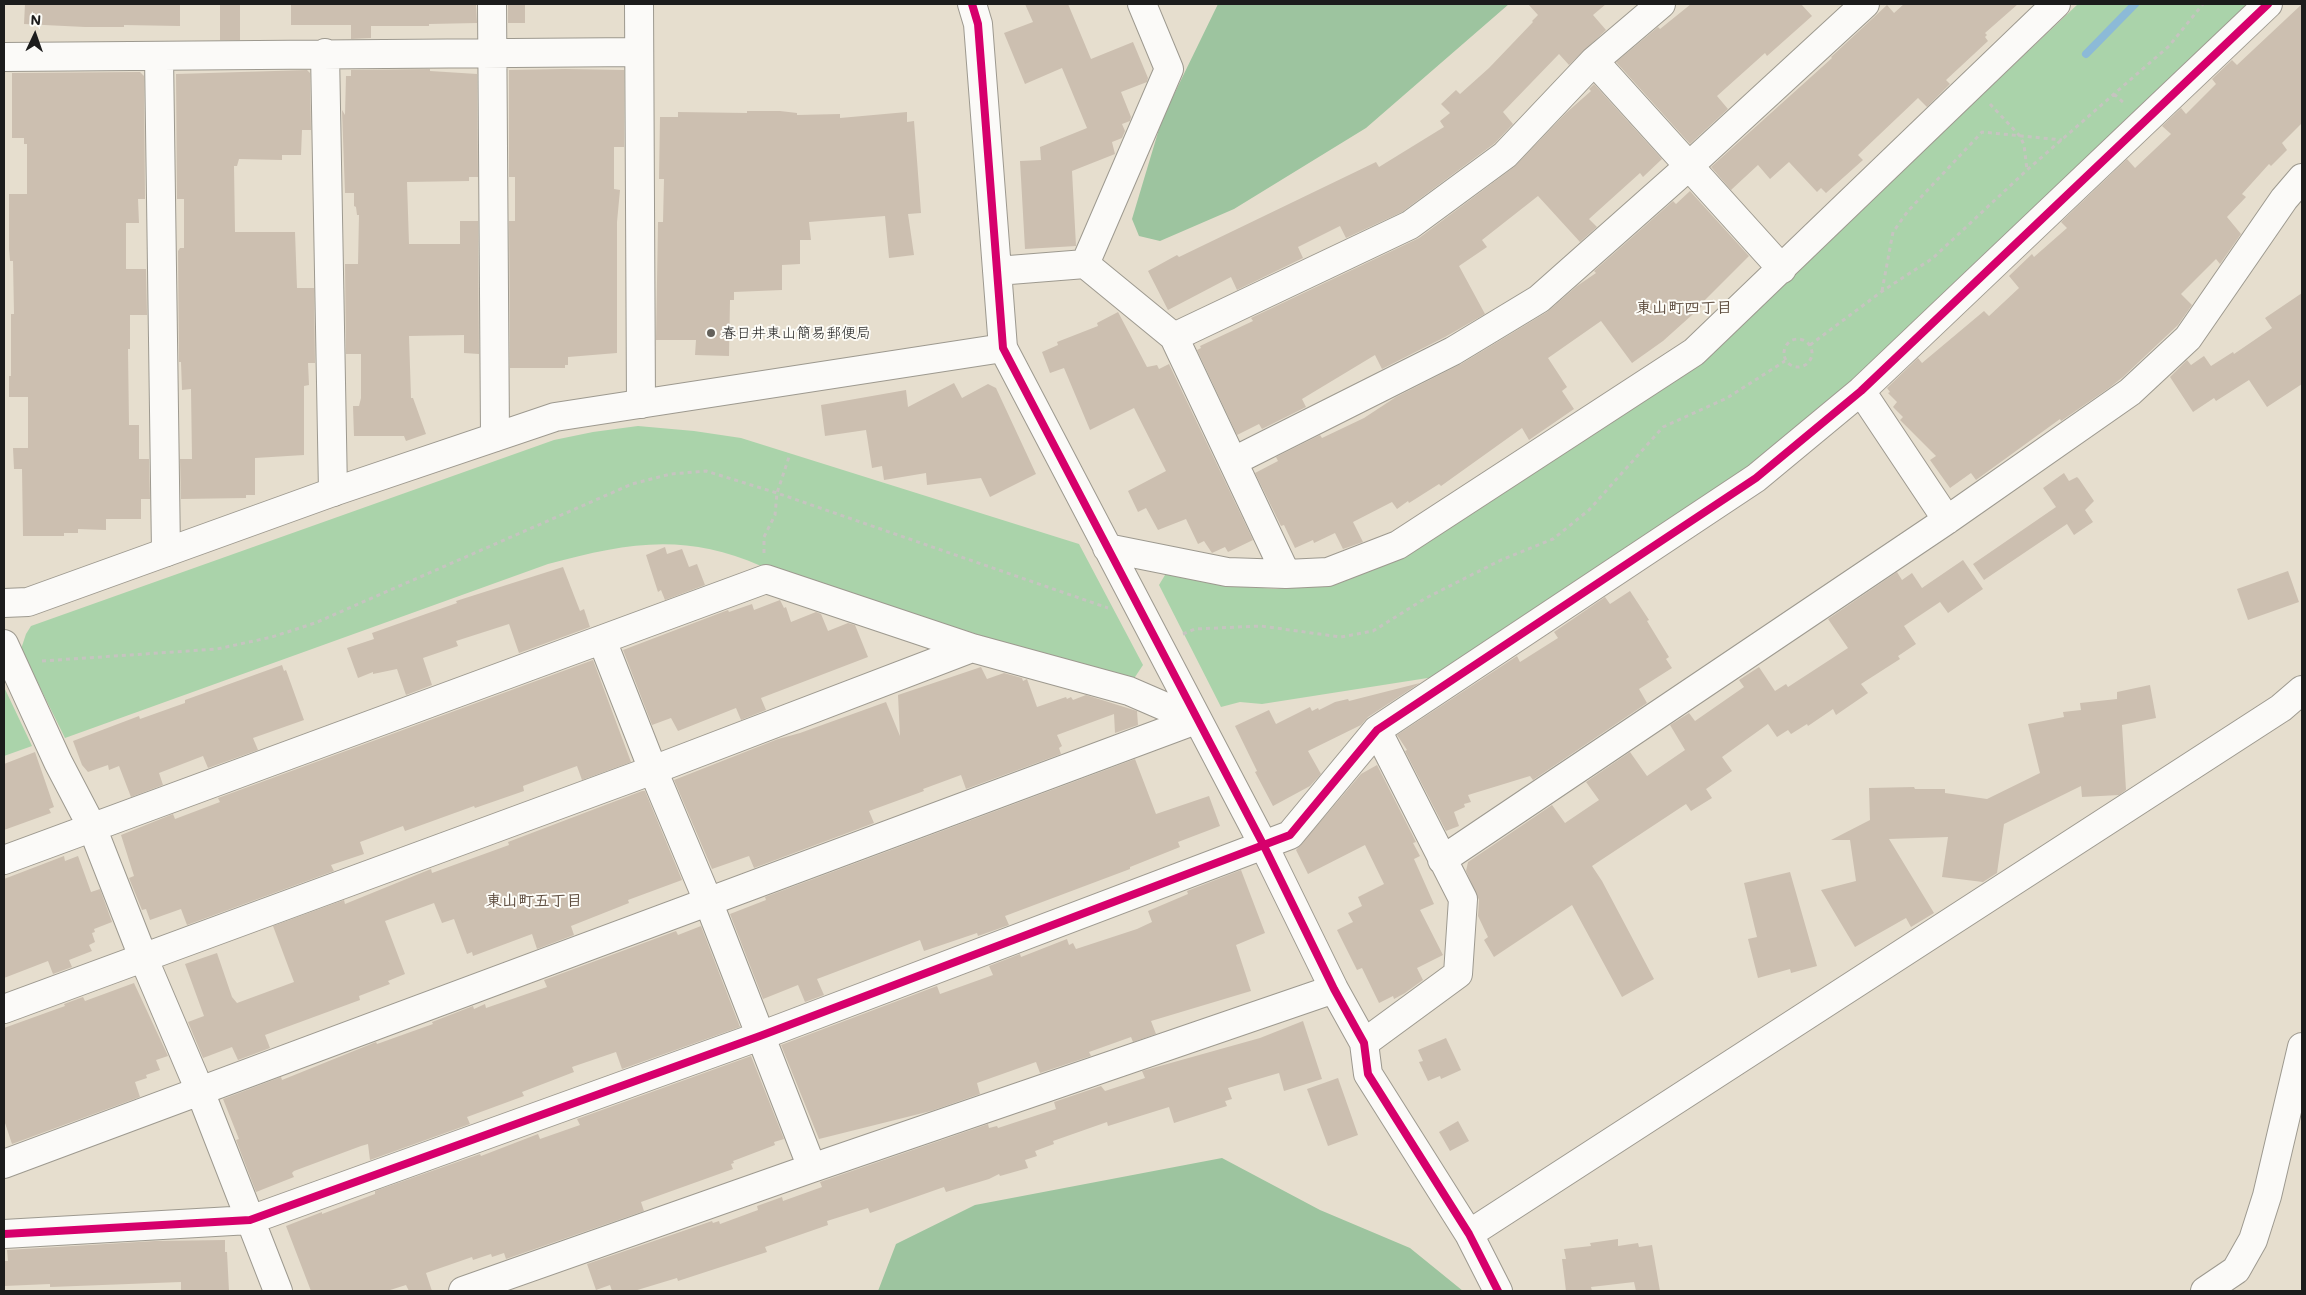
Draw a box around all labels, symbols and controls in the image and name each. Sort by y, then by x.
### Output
north arrow [10,10,60,60]
text: N [30,10,42,29]
district label: 東山町四丁目 [1636,298,1732,318]
place label: 春日井東山簡易郵便局 [721,324,871,342]
marker: 春日井東山簡易郵便局 [705,327,717,339]
district label: 東山町五丁目 [486,891,582,911]

